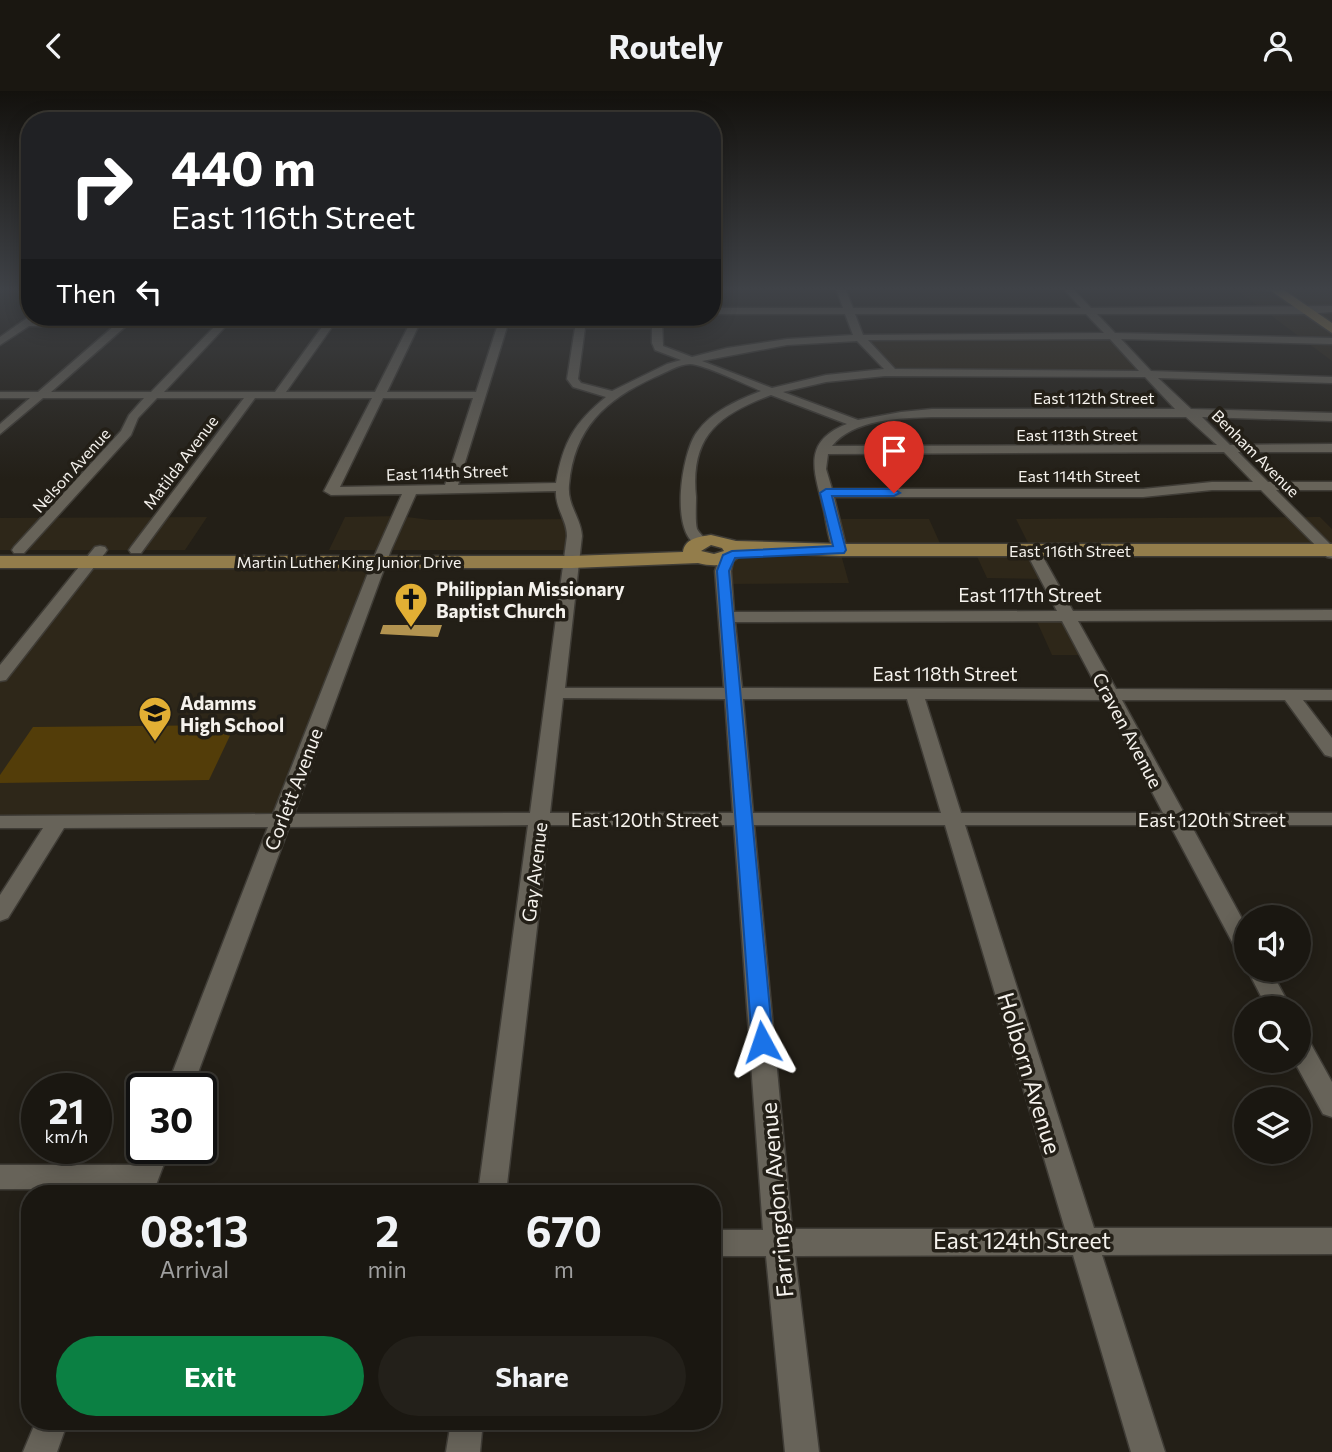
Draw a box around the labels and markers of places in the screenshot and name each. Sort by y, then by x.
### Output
pin [864,421,924,493]
place label: Philippian Missionary Baptist Church [436,577,625,622]
church icon: Philippian Missionary Baptist Church [392,580,430,629]
place label: Adamms High School [180,691,284,736]
school or university icon: Adamms High School [136,694,174,743]

